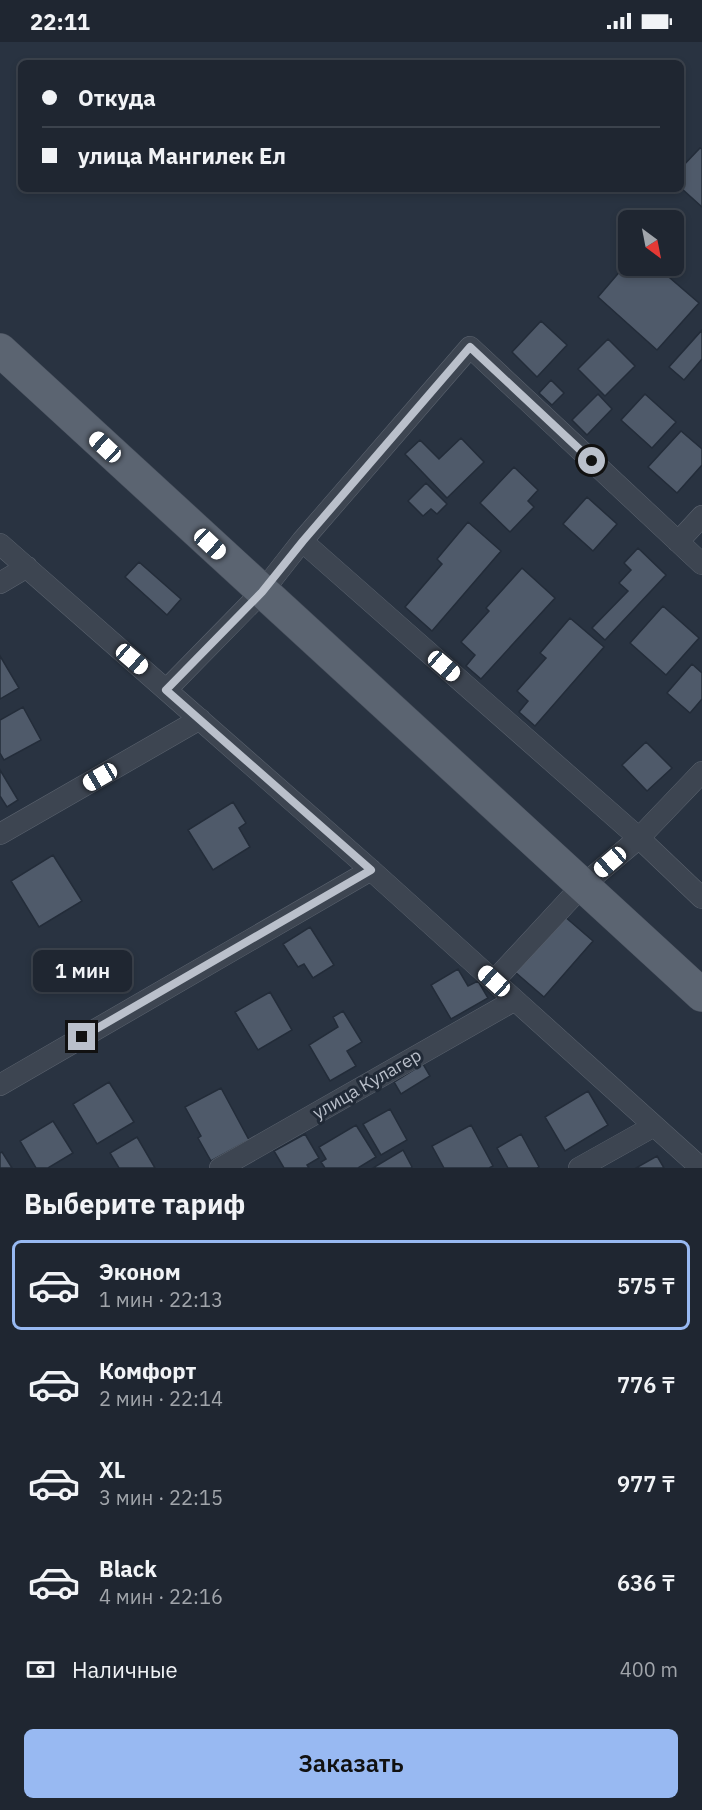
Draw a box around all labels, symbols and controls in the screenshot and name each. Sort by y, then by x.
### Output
text: 22:11 [30,7,90,36]
text: Откуда [78,83,156,112]
text: улица Мангилек Ел [78,141,286,170]
north arrow [618,210,684,276]
map controls [618,210,684,276]
car [86,428,124,466]
route start [578,447,605,474]
car [191,525,229,563]
car [113,640,151,678]
car [425,647,463,685]
car [80,760,120,794]
car [591,843,629,881]
callout: 1 мин [32,950,132,992]
text: 1 мин [55,957,110,984]
car [475,962,513,1000]
route end [68,1023,95,1050]
street label: улица Кулагер [308,1043,425,1124]
text: Выберите тариф [24,1186,245,1221]
text: Эконом [99,1257,181,1286]
icon: car [27,1258,81,1312]
text: 575 ₸ [617,1271,675,1300]
text: 1 мин · 22:13 [99,1286,223,1313]
text: Комфорт [99,1356,196,1385]
icon: car [27,1357,81,1411]
text: 776 ₸ [617,1370,675,1399]
text: 2 мин · 22:14 [99,1385,223,1412]
text: XL [99,1455,125,1484]
icon: car [27,1456,81,1510]
text: 977 ₸ [617,1469,675,1498]
text: 3 мин · 22:15 [99,1484,223,1511]
text: Black [99,1554,157,1583]
icon: car [27,1555,81,1609]
text: 636 ₸ [617,1568,675,1597]
text: 4 мин · 22:16 [99,1583,223,1610]
icon: cash [24,1653,57,1686]
text: Наличные [72,1655,178,1684]
text: 400 m [620,1656,678,1683]
button: Заказать [24,1729,678,1798]

